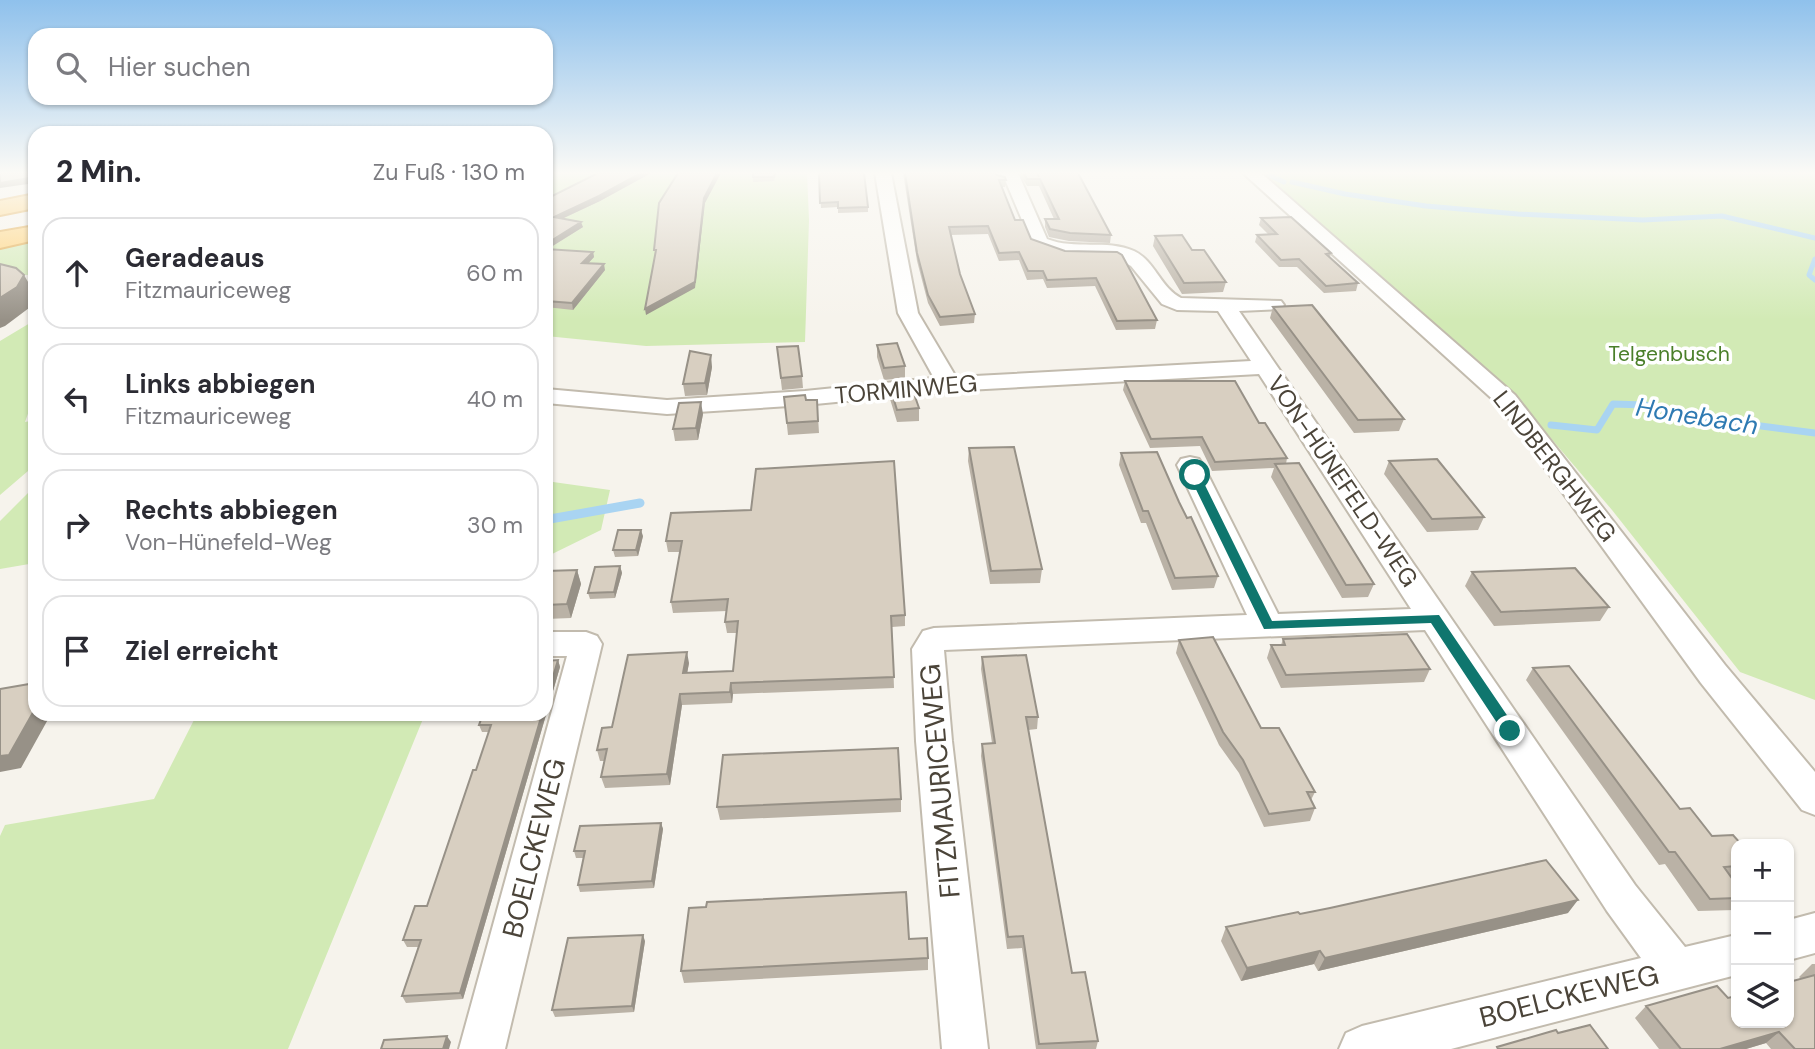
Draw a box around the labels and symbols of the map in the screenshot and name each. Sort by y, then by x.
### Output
park label: Telgenbusch [1608,340,1730,368]
street label: TORMINWEG [834,367,978,411]
street label: VON-HÜNEFELD-WEG [1261,369,1425,593]
street label: LINDBERGHWEG [1486,384,1624,548]
water label: Honebach [1633,390,1761,442]
route start [1179,459,1210,490]
street label: FITZMAURICEWEG [911,662,969,900]
route end [1494,715,1525,746]
street label: BOELCKEWEG [494,754,574,942]
street label: BOELCKEWEG [1475,956,1663,1036]

